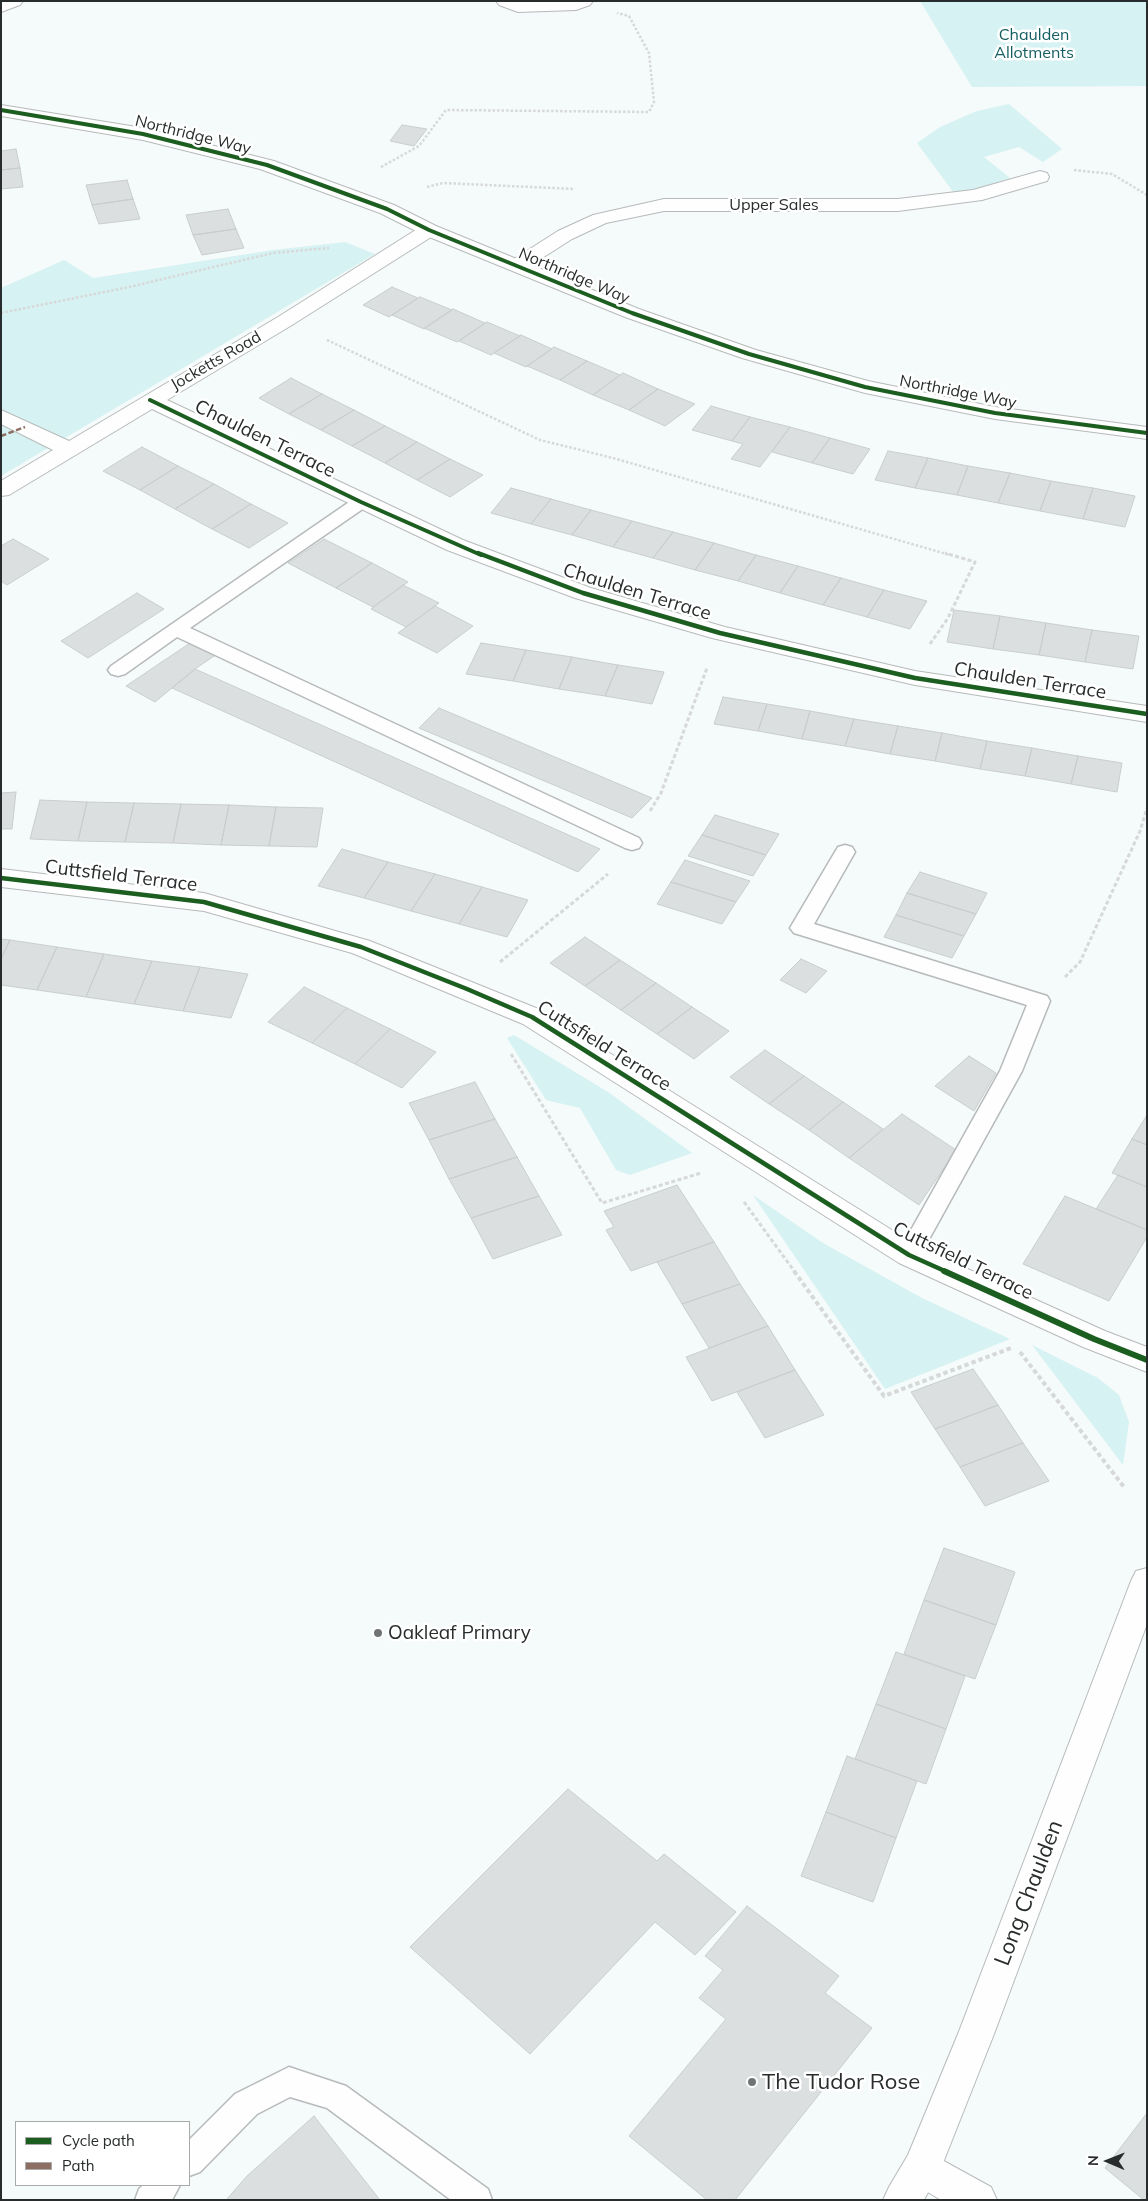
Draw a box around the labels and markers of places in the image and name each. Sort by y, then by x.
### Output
place label: Oakleaf Primary [388,1622,531,1644]
marker: Oakleaf Primary [372,1627,384,1639]
place label: The Tudor Rose [762,2069,920,2095]
marker: The Tudor Rose [746,2076,758,2088]

